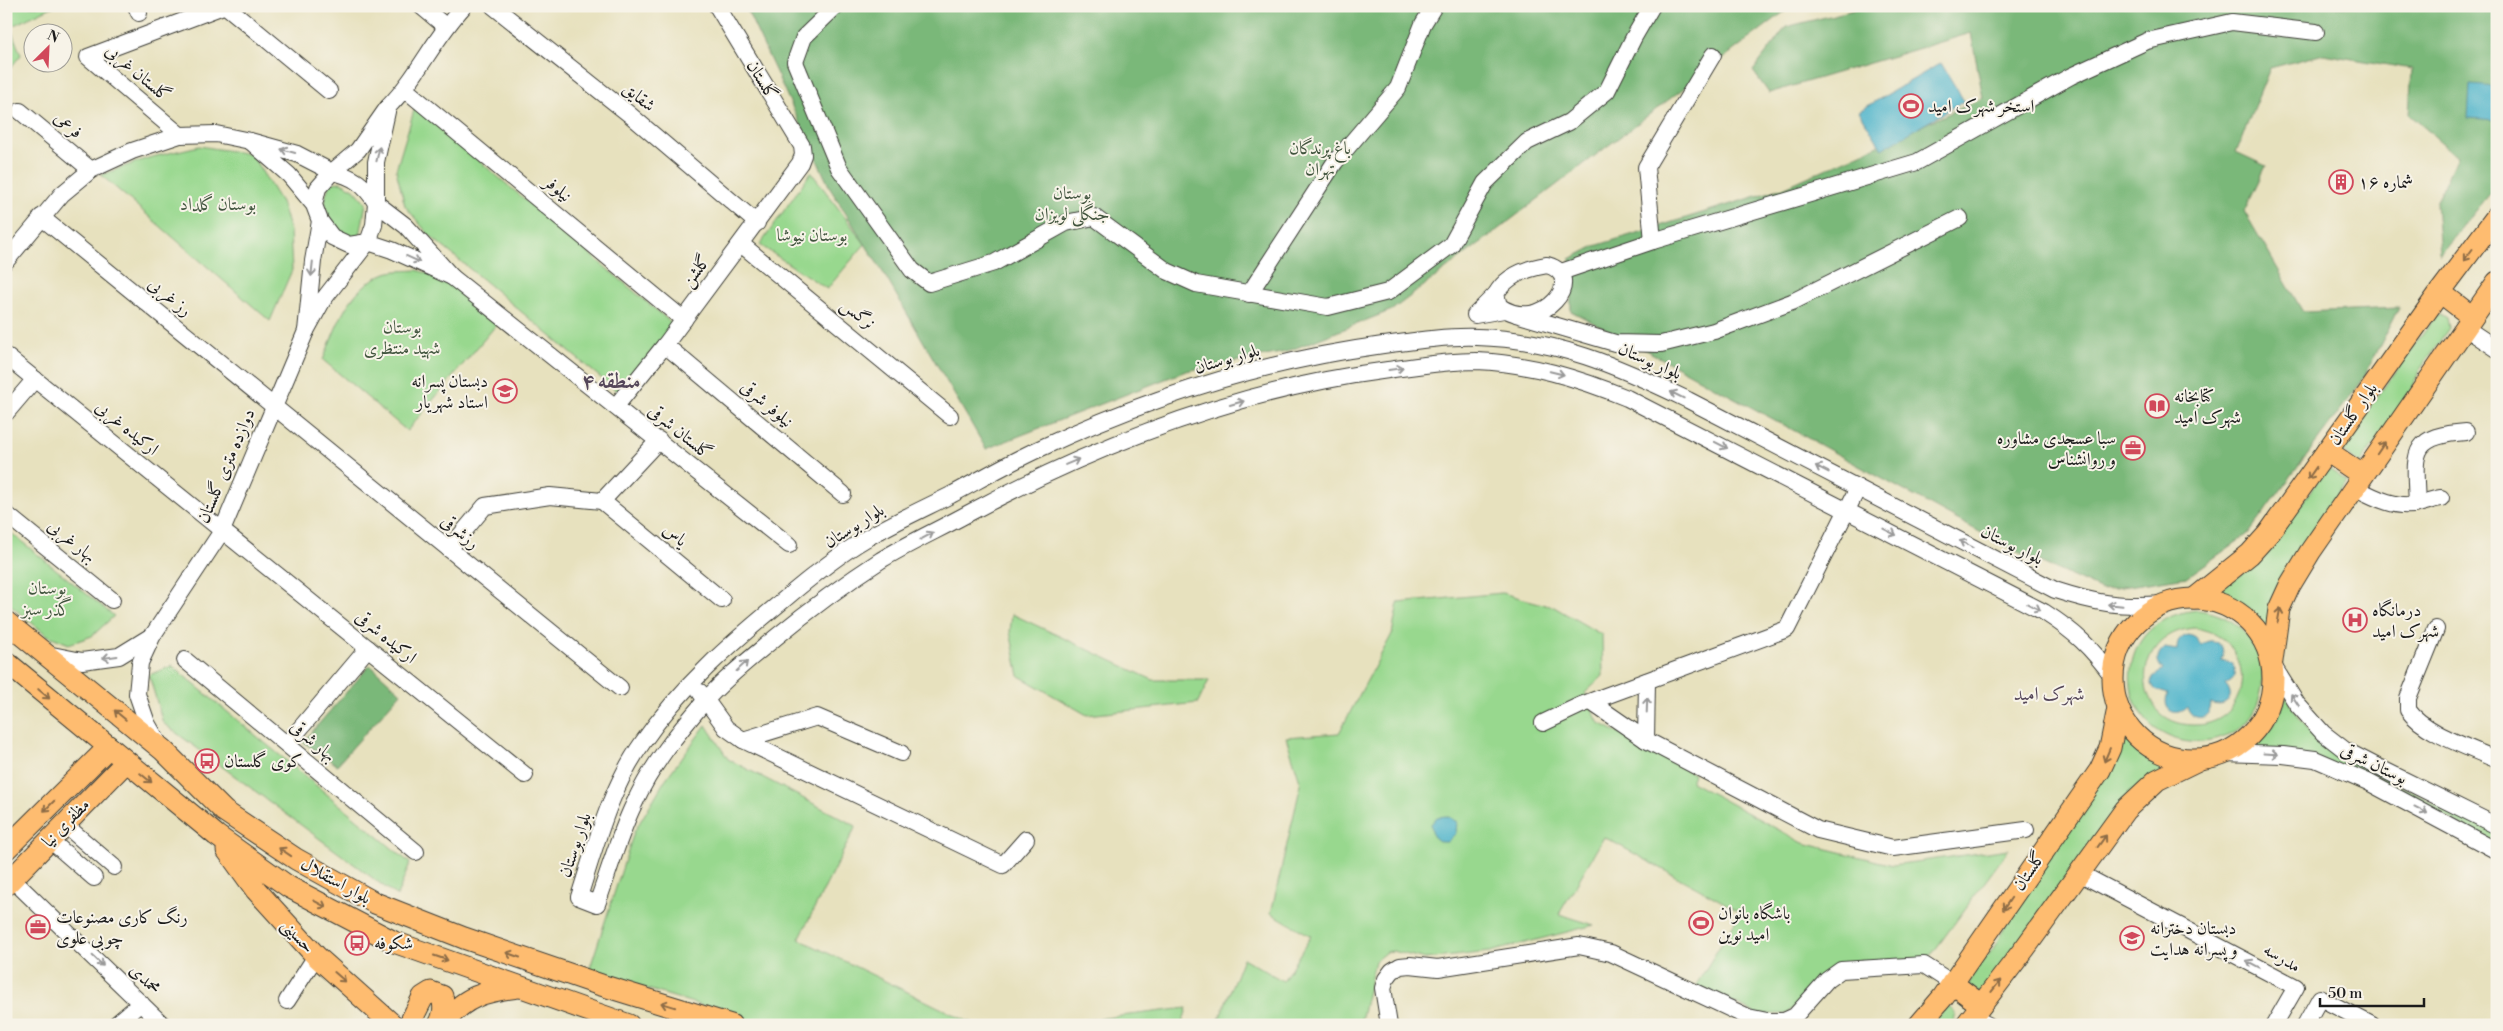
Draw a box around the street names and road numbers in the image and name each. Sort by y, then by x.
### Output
street label: گلستان غربی [100,39,176,108]
street label: گلستان [741,56,783,104]
street label: شقایق [618,77,660,117]
street label: فرعی [49,106,87,144]
street label: نیلوفر [538,169,577,207]
street label: گلشن [676,250,716,292]
street label: رز غربی [143,272,197,322]
street label: نرگس [836,293,880,335]
street label: بلوار بوستان [1615,337,1685,385]
street label: بلوار بوستان [1192,339,1262,379]
street label: نیلوفر شرقی [736,375,798,433]
street label: بلوار گلستان [2323,378,2383,450]
street label: ارکیده غربی [90,395,164,462]
street label: گلستان شرقی [643,399,717,465]
street label: دوازده متری گلستان [192,405,260,527]
street label: بلوار بوستان [819,498,889,554]
street label: رزشرقی [436,509,484,555]
street label: بهار غربی [42,514,101,568]
street label: یاس [658,518,693,553]
street label: بلوار بوستان [1977,519,2047,571]
street label: ارکیده شرقی [351,605,421,669]
street label: بهار شرقی [285,715,341,767]
street label: بوستان شرقی [2337,738,2411,790]
street label: مظفری نیا [37,794,95,852]
street label: بلوار بوستان [553,809,597,881]
street label: گلستان [2007,847,2051,895]
street label: بلوار استقلال [297,852,375,910]
street label: حسینی [275,914,320,959]
street label: مدرسه [2259,938,2305,978]
street label: محمدی [124,958,166,1000]

